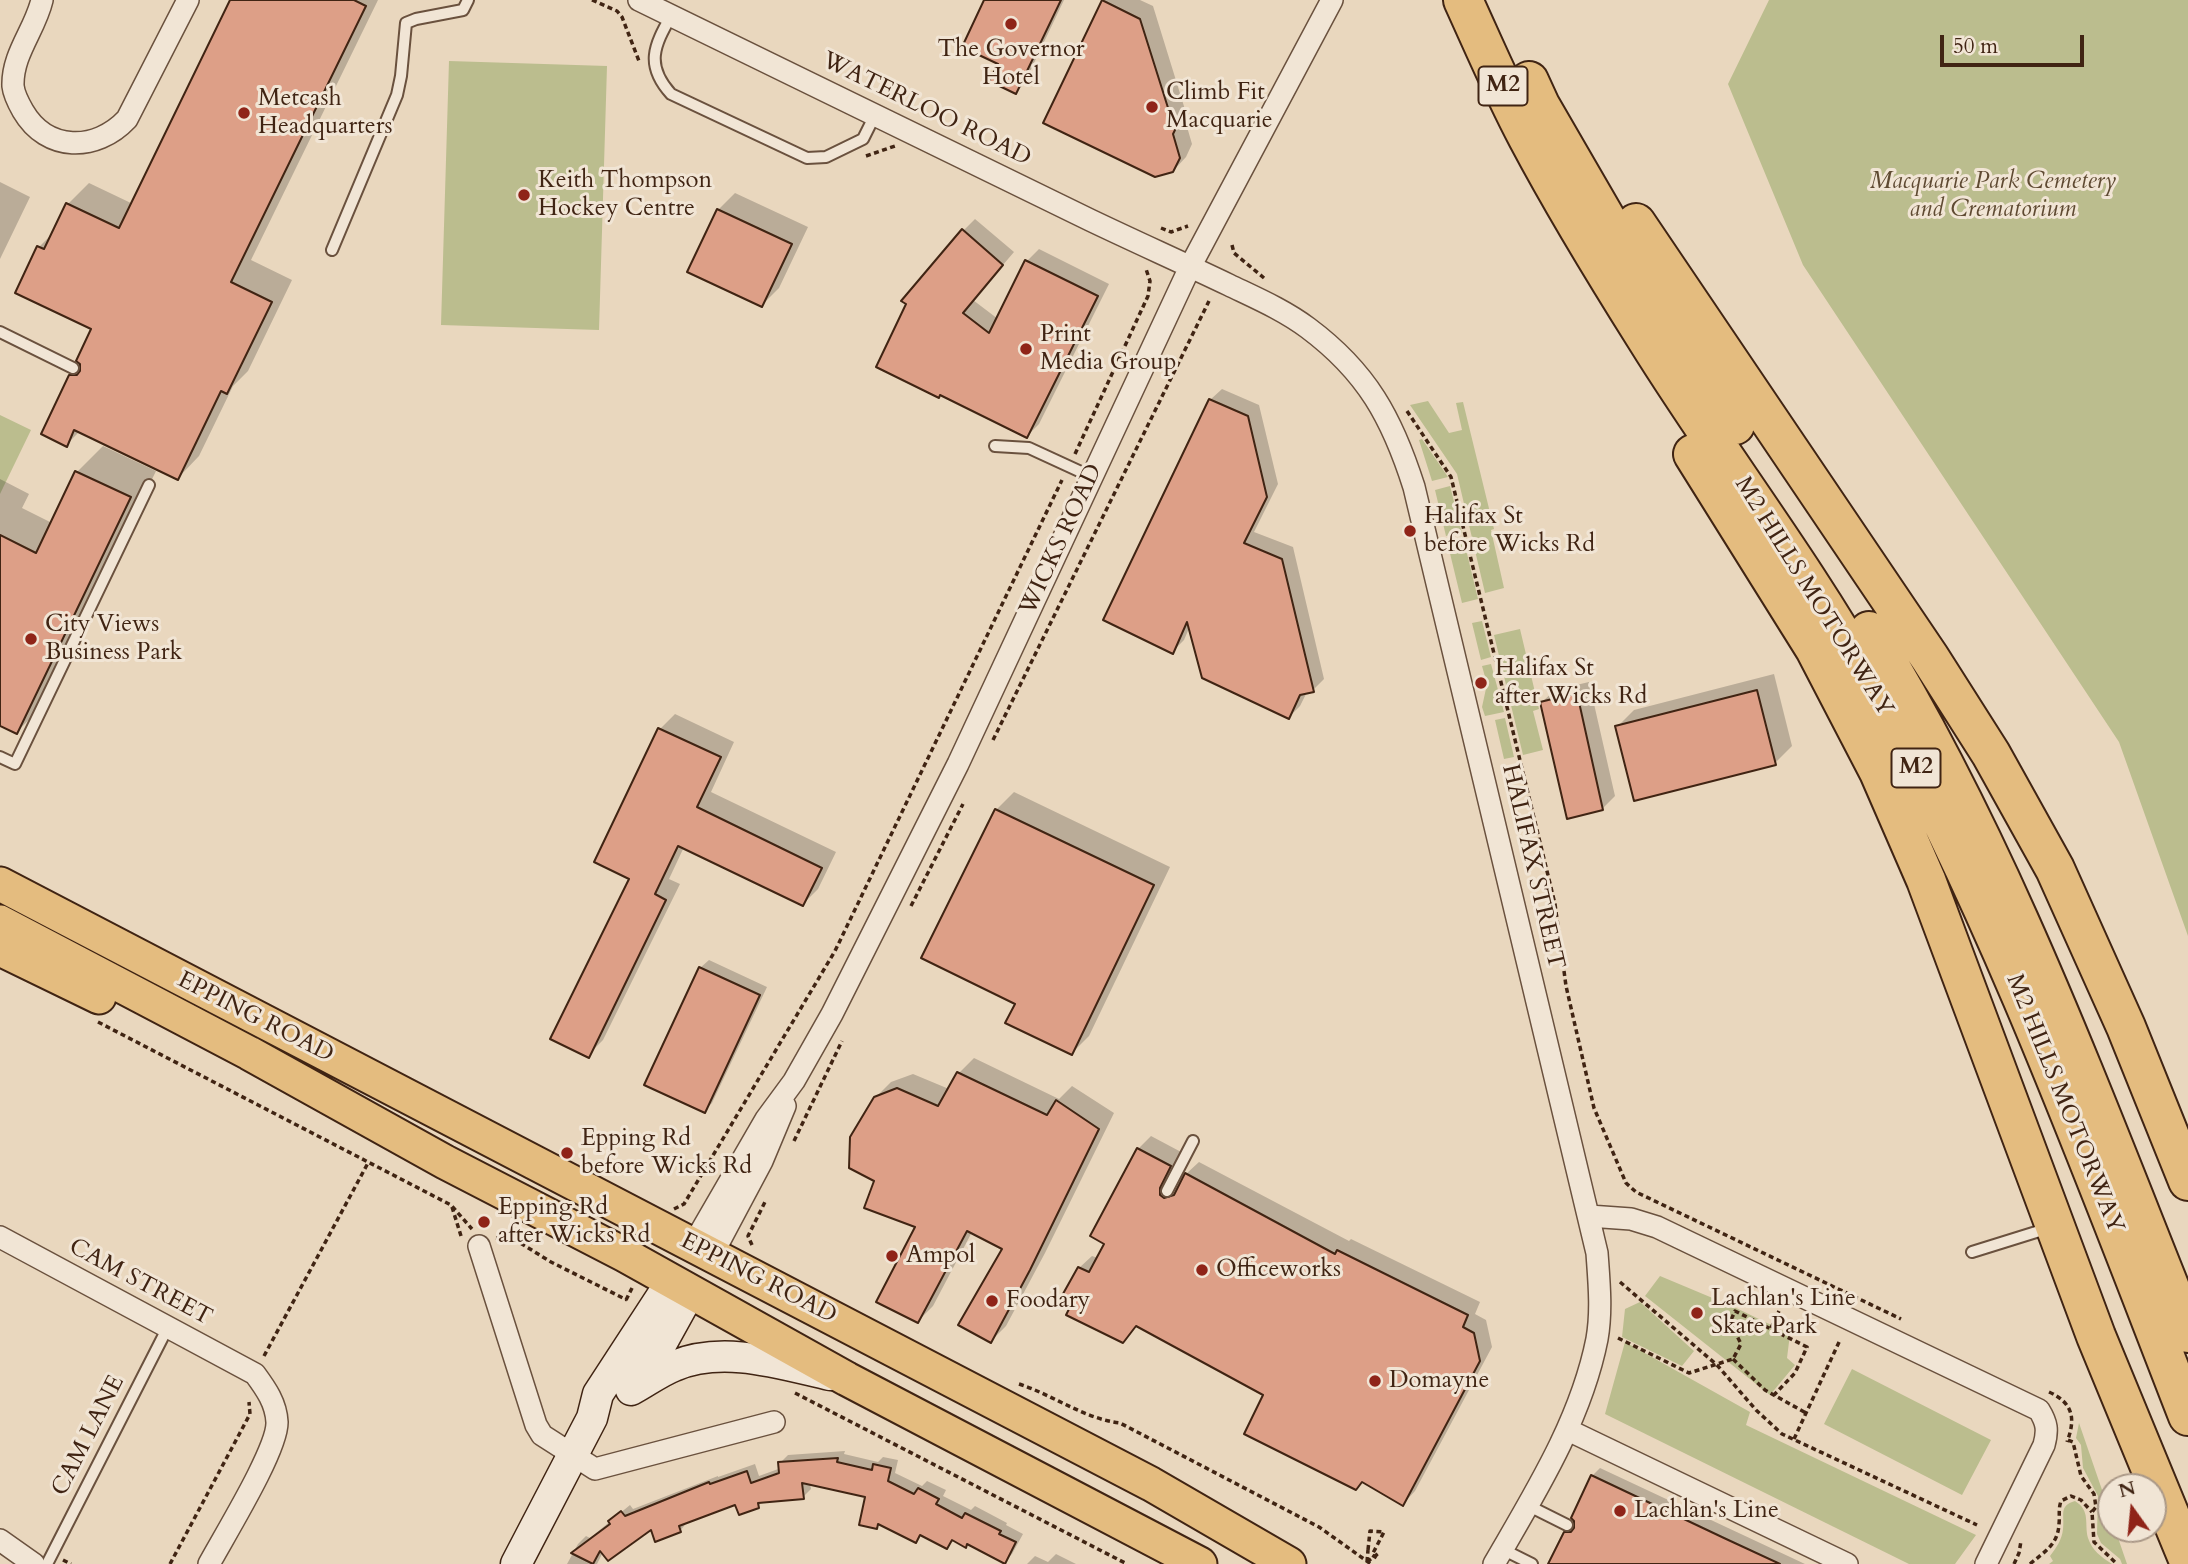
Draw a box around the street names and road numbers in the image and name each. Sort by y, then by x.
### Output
street label: WATERLOO ROAD [817,47,1035,173]
road number: M2 [1478,66,1528,106]
street label: WICKS ROAD [1014,460,1110,620]
street label: M2 HILLS MOTORWAY [1727,472,1899,722]
road number: M2 [1892,748,1940,788]
street label: HALIFAX STREET [1494,762,1570,972]
street label: EPPING ROAD [172,966,338,1070]
street label: M2 HILLS MOTORWAY [1999,970,2129,1238]
street label: EPPING ROAD [675,1227,841,1331]
street label: CAM STREET [64,1233,216,1333]
street label: CAM LANE [46,1371,132,1501]

